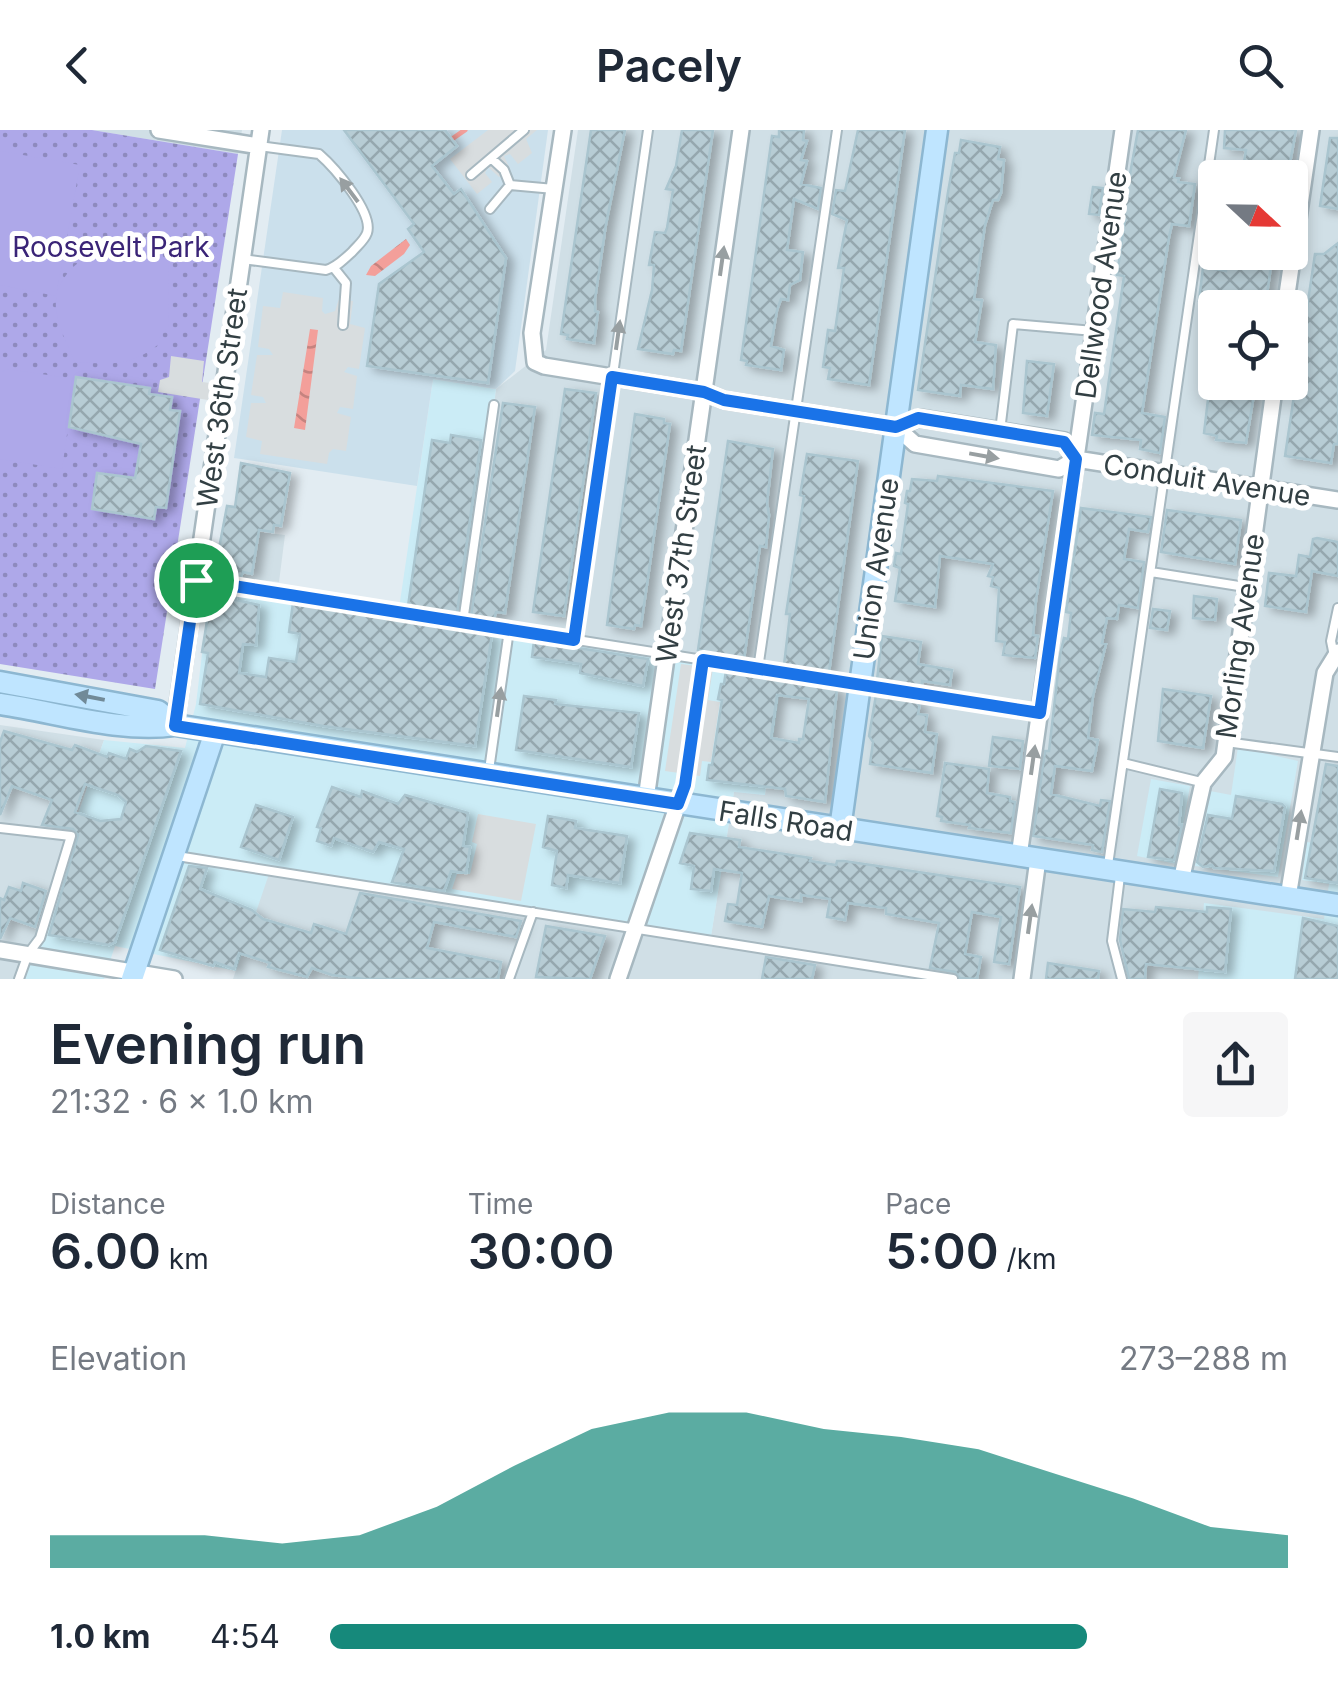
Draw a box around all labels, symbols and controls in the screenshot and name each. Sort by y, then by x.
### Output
icon: back [50,38,105,93]
text: Pacely [596,38,742,93]
icon: search [1233,38,1288,93]
north arrow [1198,160,1308,270]
map controls [1198,160,1308,400]
street label: Dellwood Avenue [1068,169,1134,401]
one-way arrow [339,177,360,203]
park label: Roosevelt Park [12,230,210,264]
one-way arrow [715,244,731,276]
street label: West 36th Street [190,286,254,510]
button: locate [1198,290,1308,400]
one-way arrow [611,319,627,351]
street label: West 37th Street [649,443,713,665]
street label: Conduit Avenue [1101,447,1313,513]
one-way arrow [969,449,1000,464]
street label: Union Avenue [846,476,906,662]
street label: Morling Avenue [1209,531,1271,741]
pin [154,538,239,623]
icon: arrive [169,553,224,608]
one-way arrow [491,686,507,717]
one-way arrow [74,689,105,705]
one-way arrow [1025,743,1041,775]
street label: Falls Road [717,794,855,848]
one-way arrow [1292,809,1308,840]
one-way arrow [1022,903,1038,934]
text: Evening run [50,1011,366,1077]
button: share [1183,1012,1288,1117]
text: 21:32 · 6 × 1.0 km [50,1082,313,1121]
text: Distance [50,1187,166,1221]
text: Time [468,1187,533,1221]
text: Pace [885,1187,951,1221]
text: 6.00 [50,1221,161,1281]
text: 30:00 [468,1221,614,1281]
text: 5:00 [885,1221,999,1281]
text: km [161,1242,209,1276]
text: /km [999,1242,1057,1276]
text: Elevation [50,1339,187,1378]
text: 273–288 m [1119,1339,1288,1378]
text: 1.0 km [50,1617,150,1656]
text: 4:54 [210,1617,280,1656]

